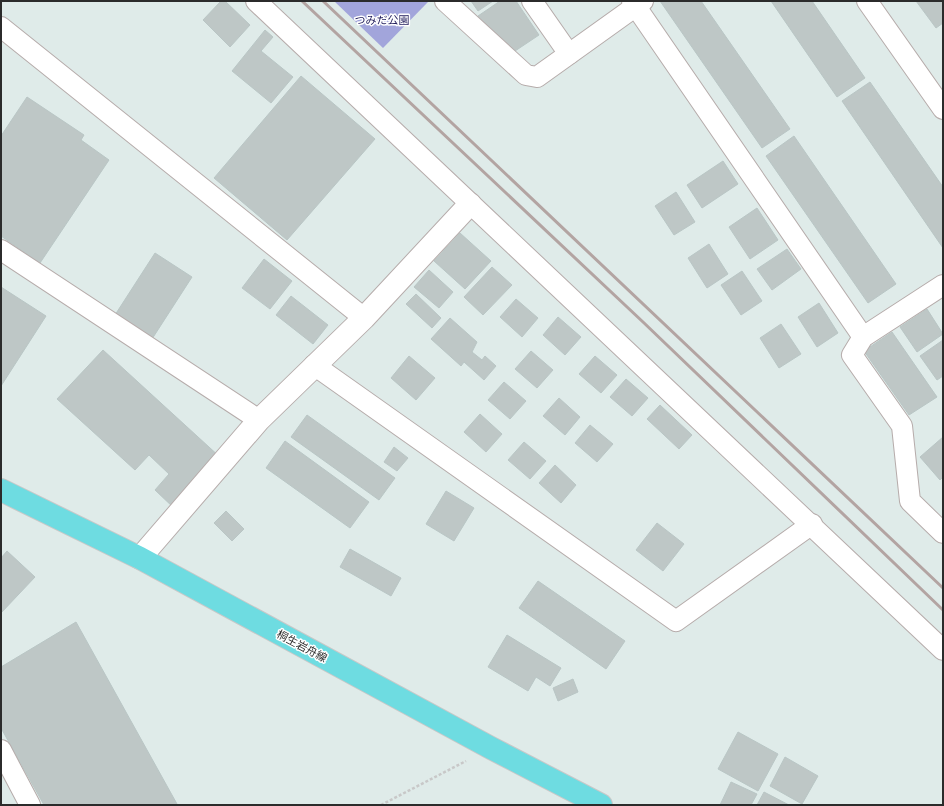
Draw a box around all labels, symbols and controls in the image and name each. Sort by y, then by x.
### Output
park label: つみだ公園 [355,12,410,28]
street label: 桐生岩舟線 [274,626,330,666]

